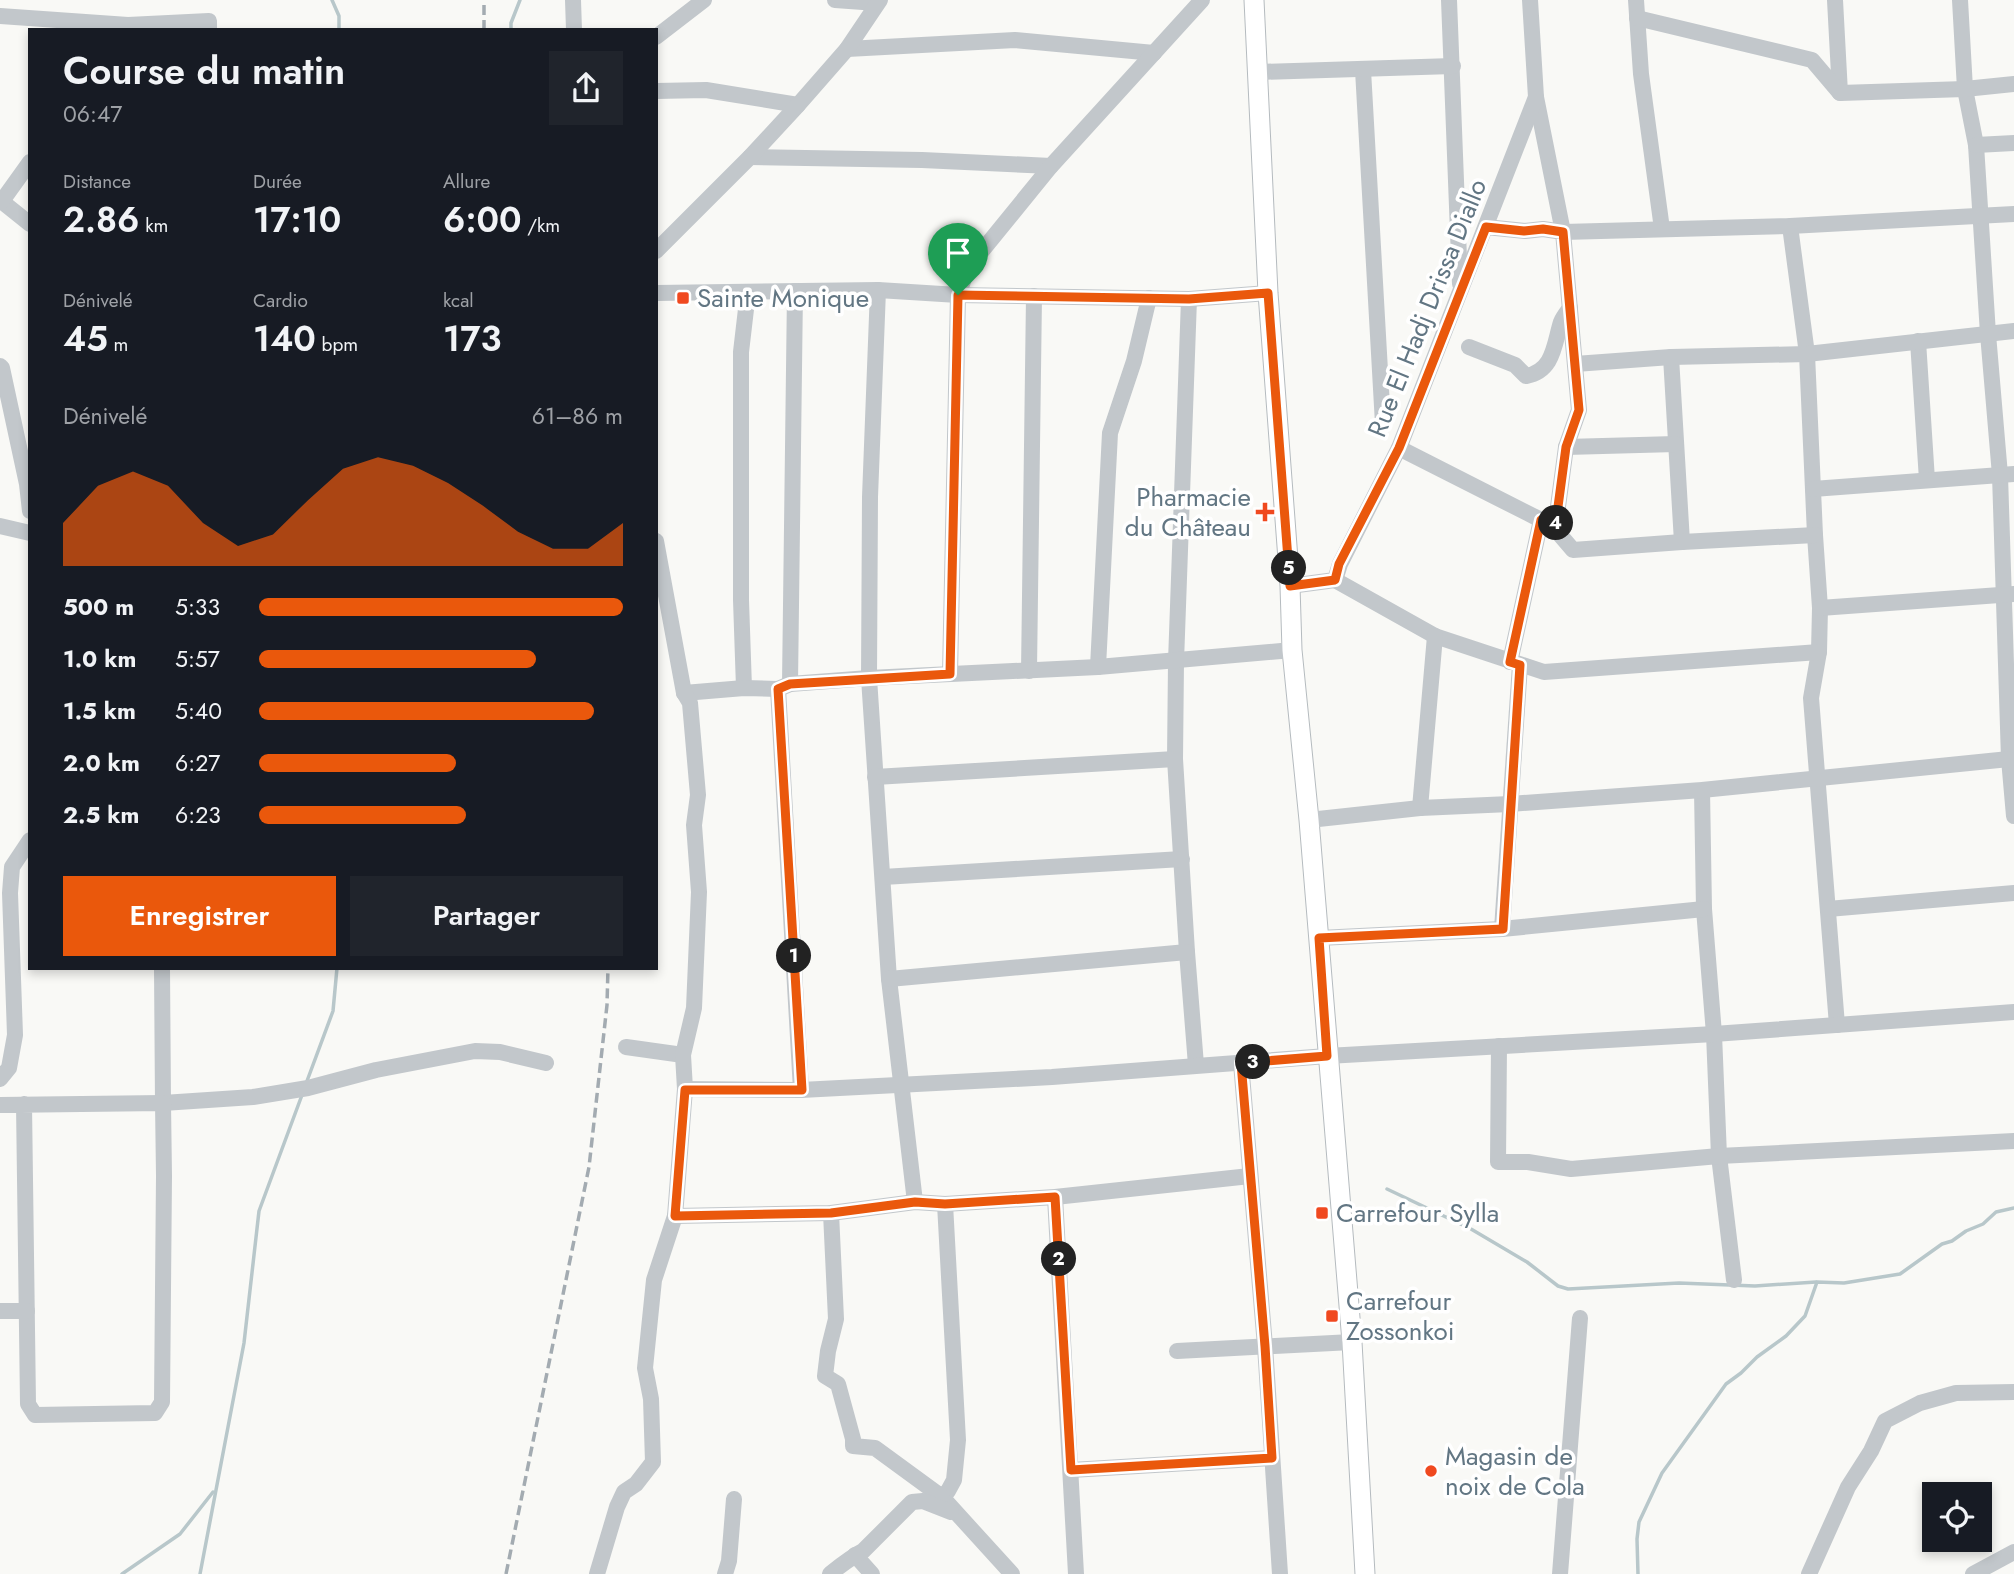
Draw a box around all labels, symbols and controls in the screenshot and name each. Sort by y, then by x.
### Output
text: Course du matin [63,43,345,98]
button: share [549,51,623,125]
text: 06:47 [63,97,122,131]
text: Distance [63,168,131,195]
text: Durée [253,168,302,195]
text: Allure [443,168,490,195]
street label: Rue El Hadj Drissa Diallo [1358,173,1496,443]
text: 2.86 [63,195,140,245]
text: 17:10 [253,195,341,245]
text: 6:00 [443,195,521,245]
text: km [140,212,168,239]
text: /km [521,212,560,239]
pin [928,223,988,295]
icon: arrive [939,234,977,272]
place label: Sainte Monique [697,279,869,317]
text: Dénivelé [63,287,133,314]
text: Cardio [253,287,308,314]
text: kcal [443,287,474,314]
marker: Sainte Monique [675,290,691,306]
text: 45 [63,314,108,364]
text: 140 [253,314,316,364]
text: 173 [443,314,501,364]
text: m [108,331,128,358]
text: bpm [316,331,358,358]
text: Dénivelé [63,399,147,433]
text: 61–86 m [532,399,623,433]
place label: Pharmacie du Château [1125,478,1251,546]
marker: Pharmacie du Château [1257,504,1273,520]
pin: 4 [1538,505,1574,540]
text: 4 [1549,509,1562,536]
pin: 5 [1272,550,1306,586]
text: 5 [1282,554,1295,581]
text: 500 m [63,590,134,624]
text: 5:33 [175,590,220,624]
text: 1.0 km [63,642,136,676]
text: 5:57 [175,642,220,676]
text: 1.5 km [63,694,136,728]
text: 5:40 [175,694,222,728]
text: 2.0 km [63,746,140,780]
text: 6:27 [175,746,220,780]
text: 2.5 km [63,798,139,832]
text: 6:23 [175,798,221,832]
button: Enregistrer [63,876,336,956]
button: Partager [350,876,623,956]
pin: 1 [776,939,812,974]
text: 1 [789,942,798,969]
pin: 3 [1236,1044,1270,1080]
text: 3 [1247,1048,1258,1075]
place label: Carrefour Sylla [1336,1194,1499,1232]
marker: Carrefour Sylla [1314,1205,1330,1221]
pin: 2 [1042,1242,1076,1276]
text: 2 [1052,1245,1065,1272]
place label: Carrefour Zossonkoi [1346,1282,1454,1350]
marker: Carrefour Zossonkoi [1324,1308,1340,1324]
place label: Magasin de noix de Cola [1445,1437,1585,1505]
marker: Magasin de noix de Cola [1423,1463,1439,1479]
map controls [1922,1482,1992,1552]
button: locate [1922,1482,1992,1552]

